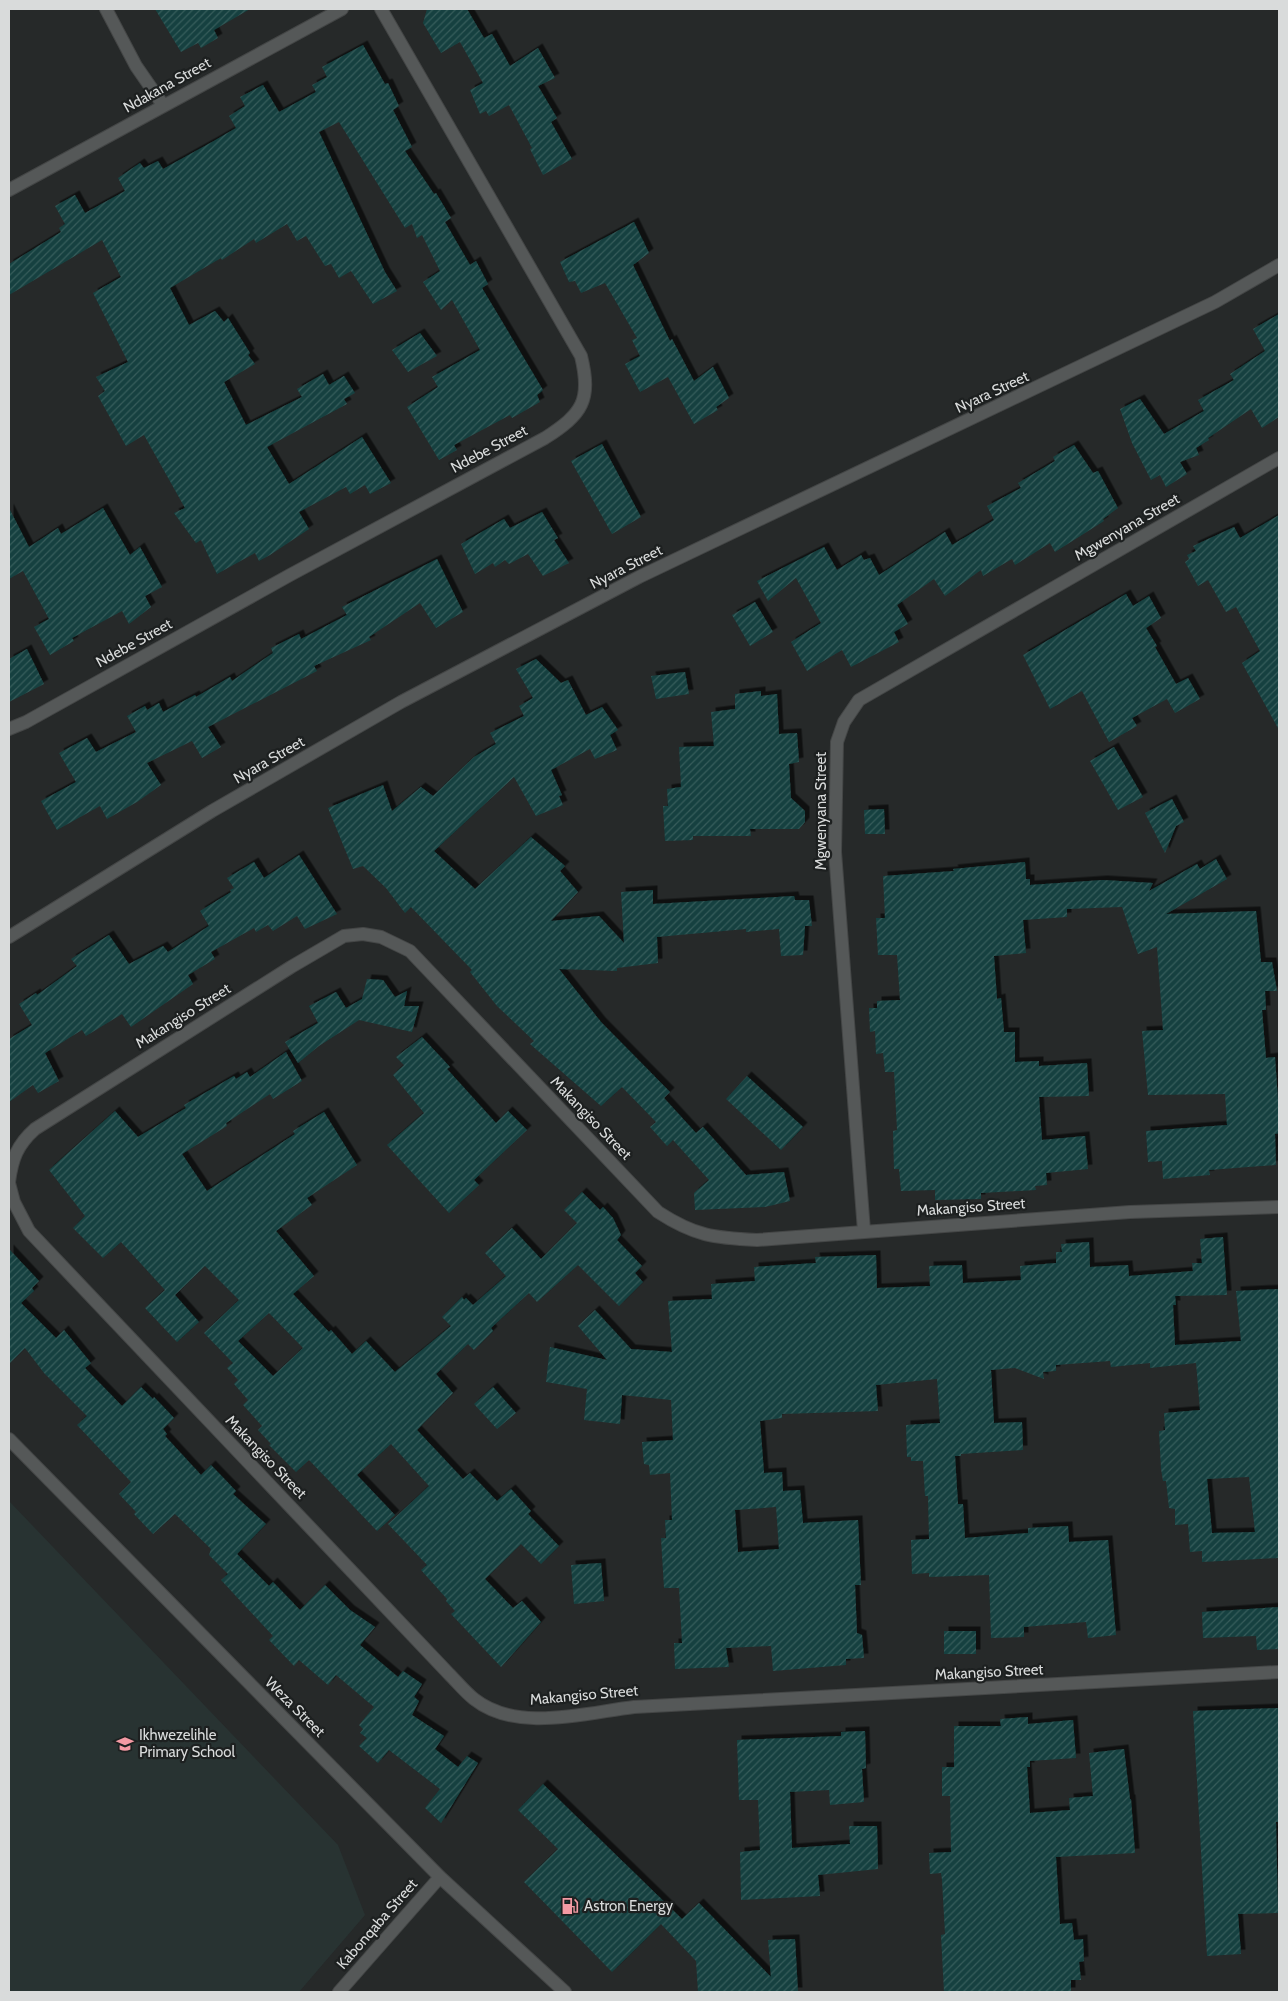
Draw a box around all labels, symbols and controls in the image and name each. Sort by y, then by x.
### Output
street label: Ndakana Street [120,54,214,116]
street label: Nyara Street [952,367,1032,417]
street label: Ndebe Street [448,421,530,477]
street label: Mgwenyana Street [1071,490,1183,564]
street label: Nyara Street [587,541,665,593]
street label: Ndebe Street [93,615,175,671]
street label: Nyara Street [230,732,308,788]
street label: Mgwenyana Street [812,752,830,870]
street label: Makangiso Street [132,980,234,1052]
street label: Makangiso Street [547,1073,635,1163]
street label: Makangiso Street [916,1194,1026,1220]
street label: Makangiso Street [222,1412,310,1502]
street label: Makangiso Street [934,1660,1044,1684]
street label: Weza Street [261,1673,329,1741]
street label: Makangiso Street [529,1681,639,1709]
place label: Ikhwezelihle Primary School [139,1726,236,1761]
school or university icon: Ikhwezelihle Primary School [115,1734,135,1754]
street label: Kabonqaba Street [333,1875,421,1973]
fuel station icon: Astron Energy [560,1896,580,1916]
place label: Astron Energy [584,1897,673,1915]

